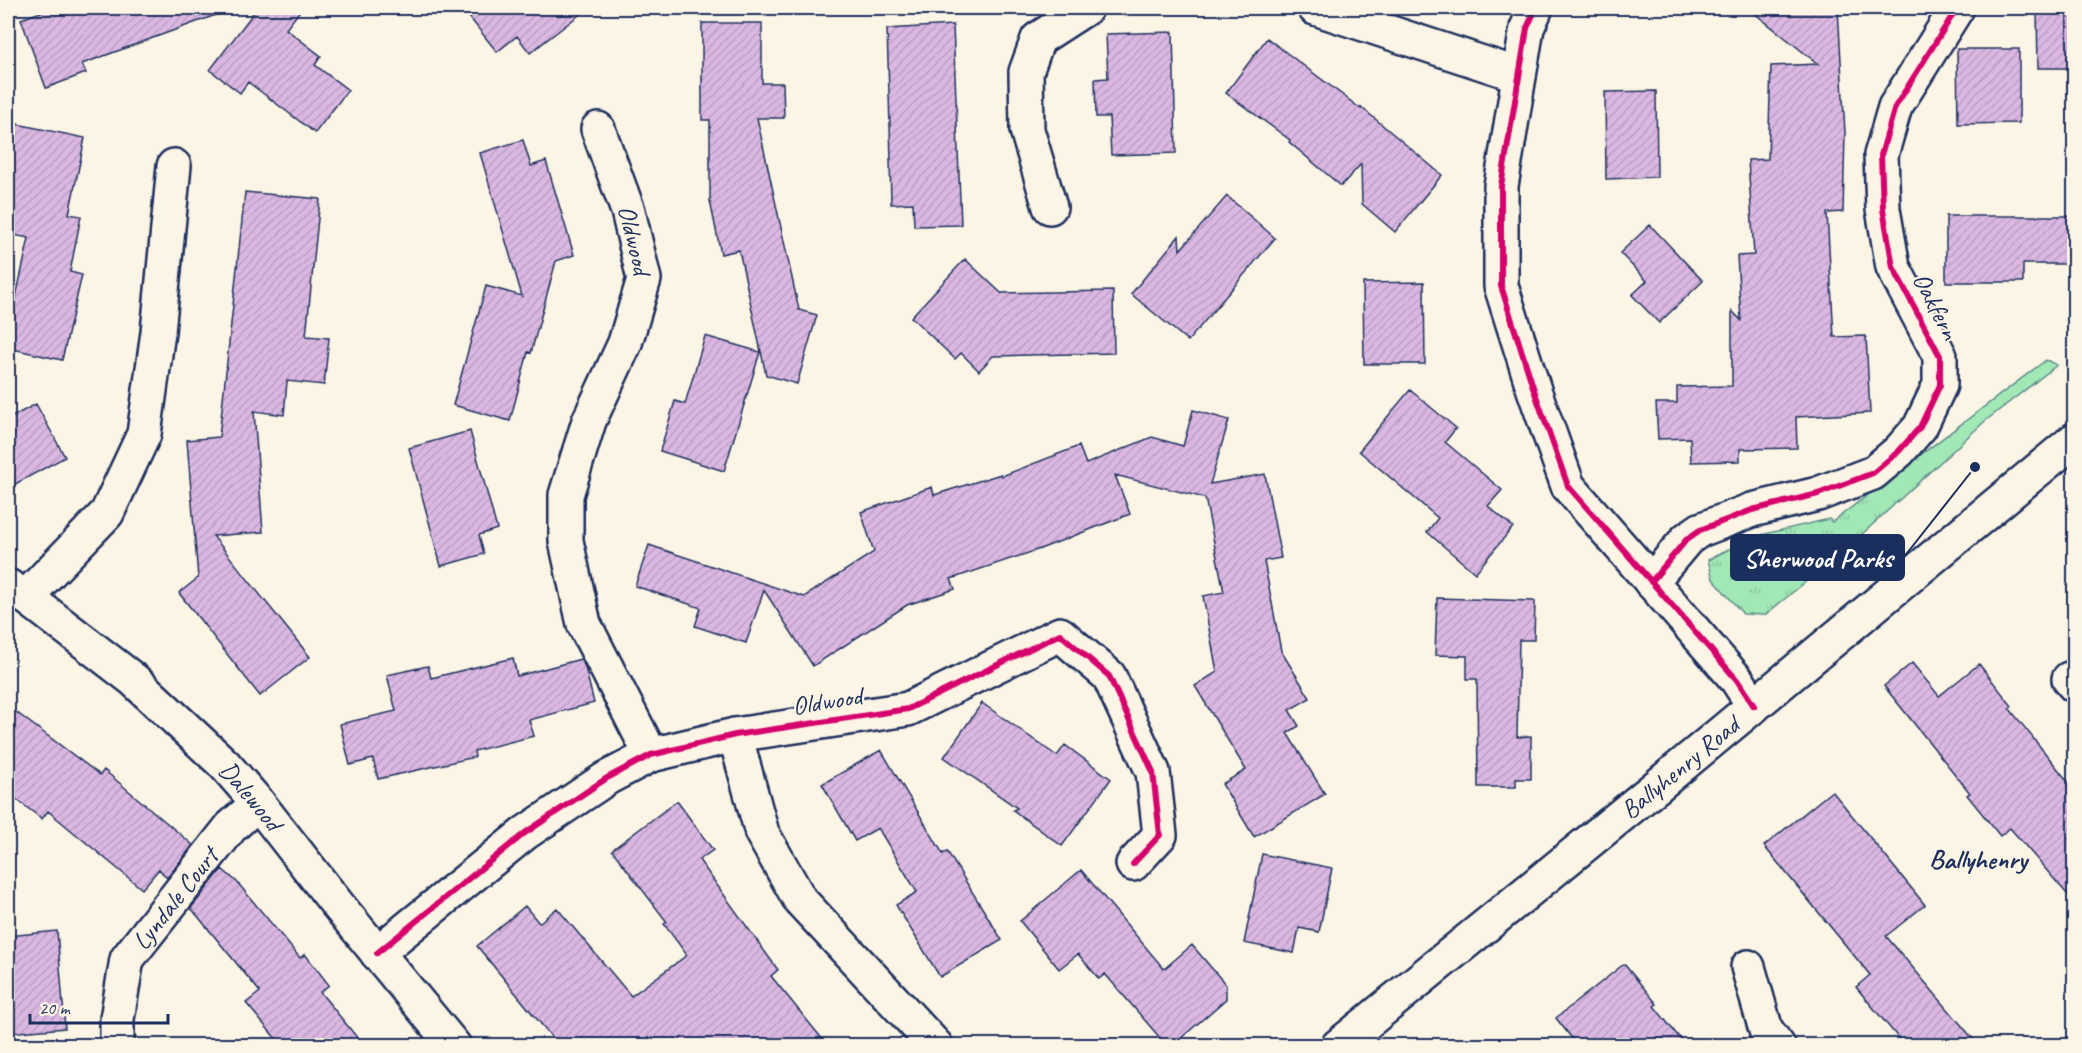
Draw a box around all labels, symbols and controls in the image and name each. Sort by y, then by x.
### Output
street label: Oldwood [611,202,660,281]
street label: Oakfern [1905,267,1967,346]
callout: Sherwood Parks [1731,535,1904,580]
text: Sherwood Parks [1743,541,1895,575]
street label: Oldwood [790,679,868,723]
street label: Ballyhenry Road [1614,706,1749,826]
street label: Dalewood [212,754,292,840]
street label: Lyndale Court [124,838,227,956]
district label: Ballyhenry [1929,842,2030,876]
scale bar [30,987,168,1025]
text: 20 m [39,997,72,1019]

